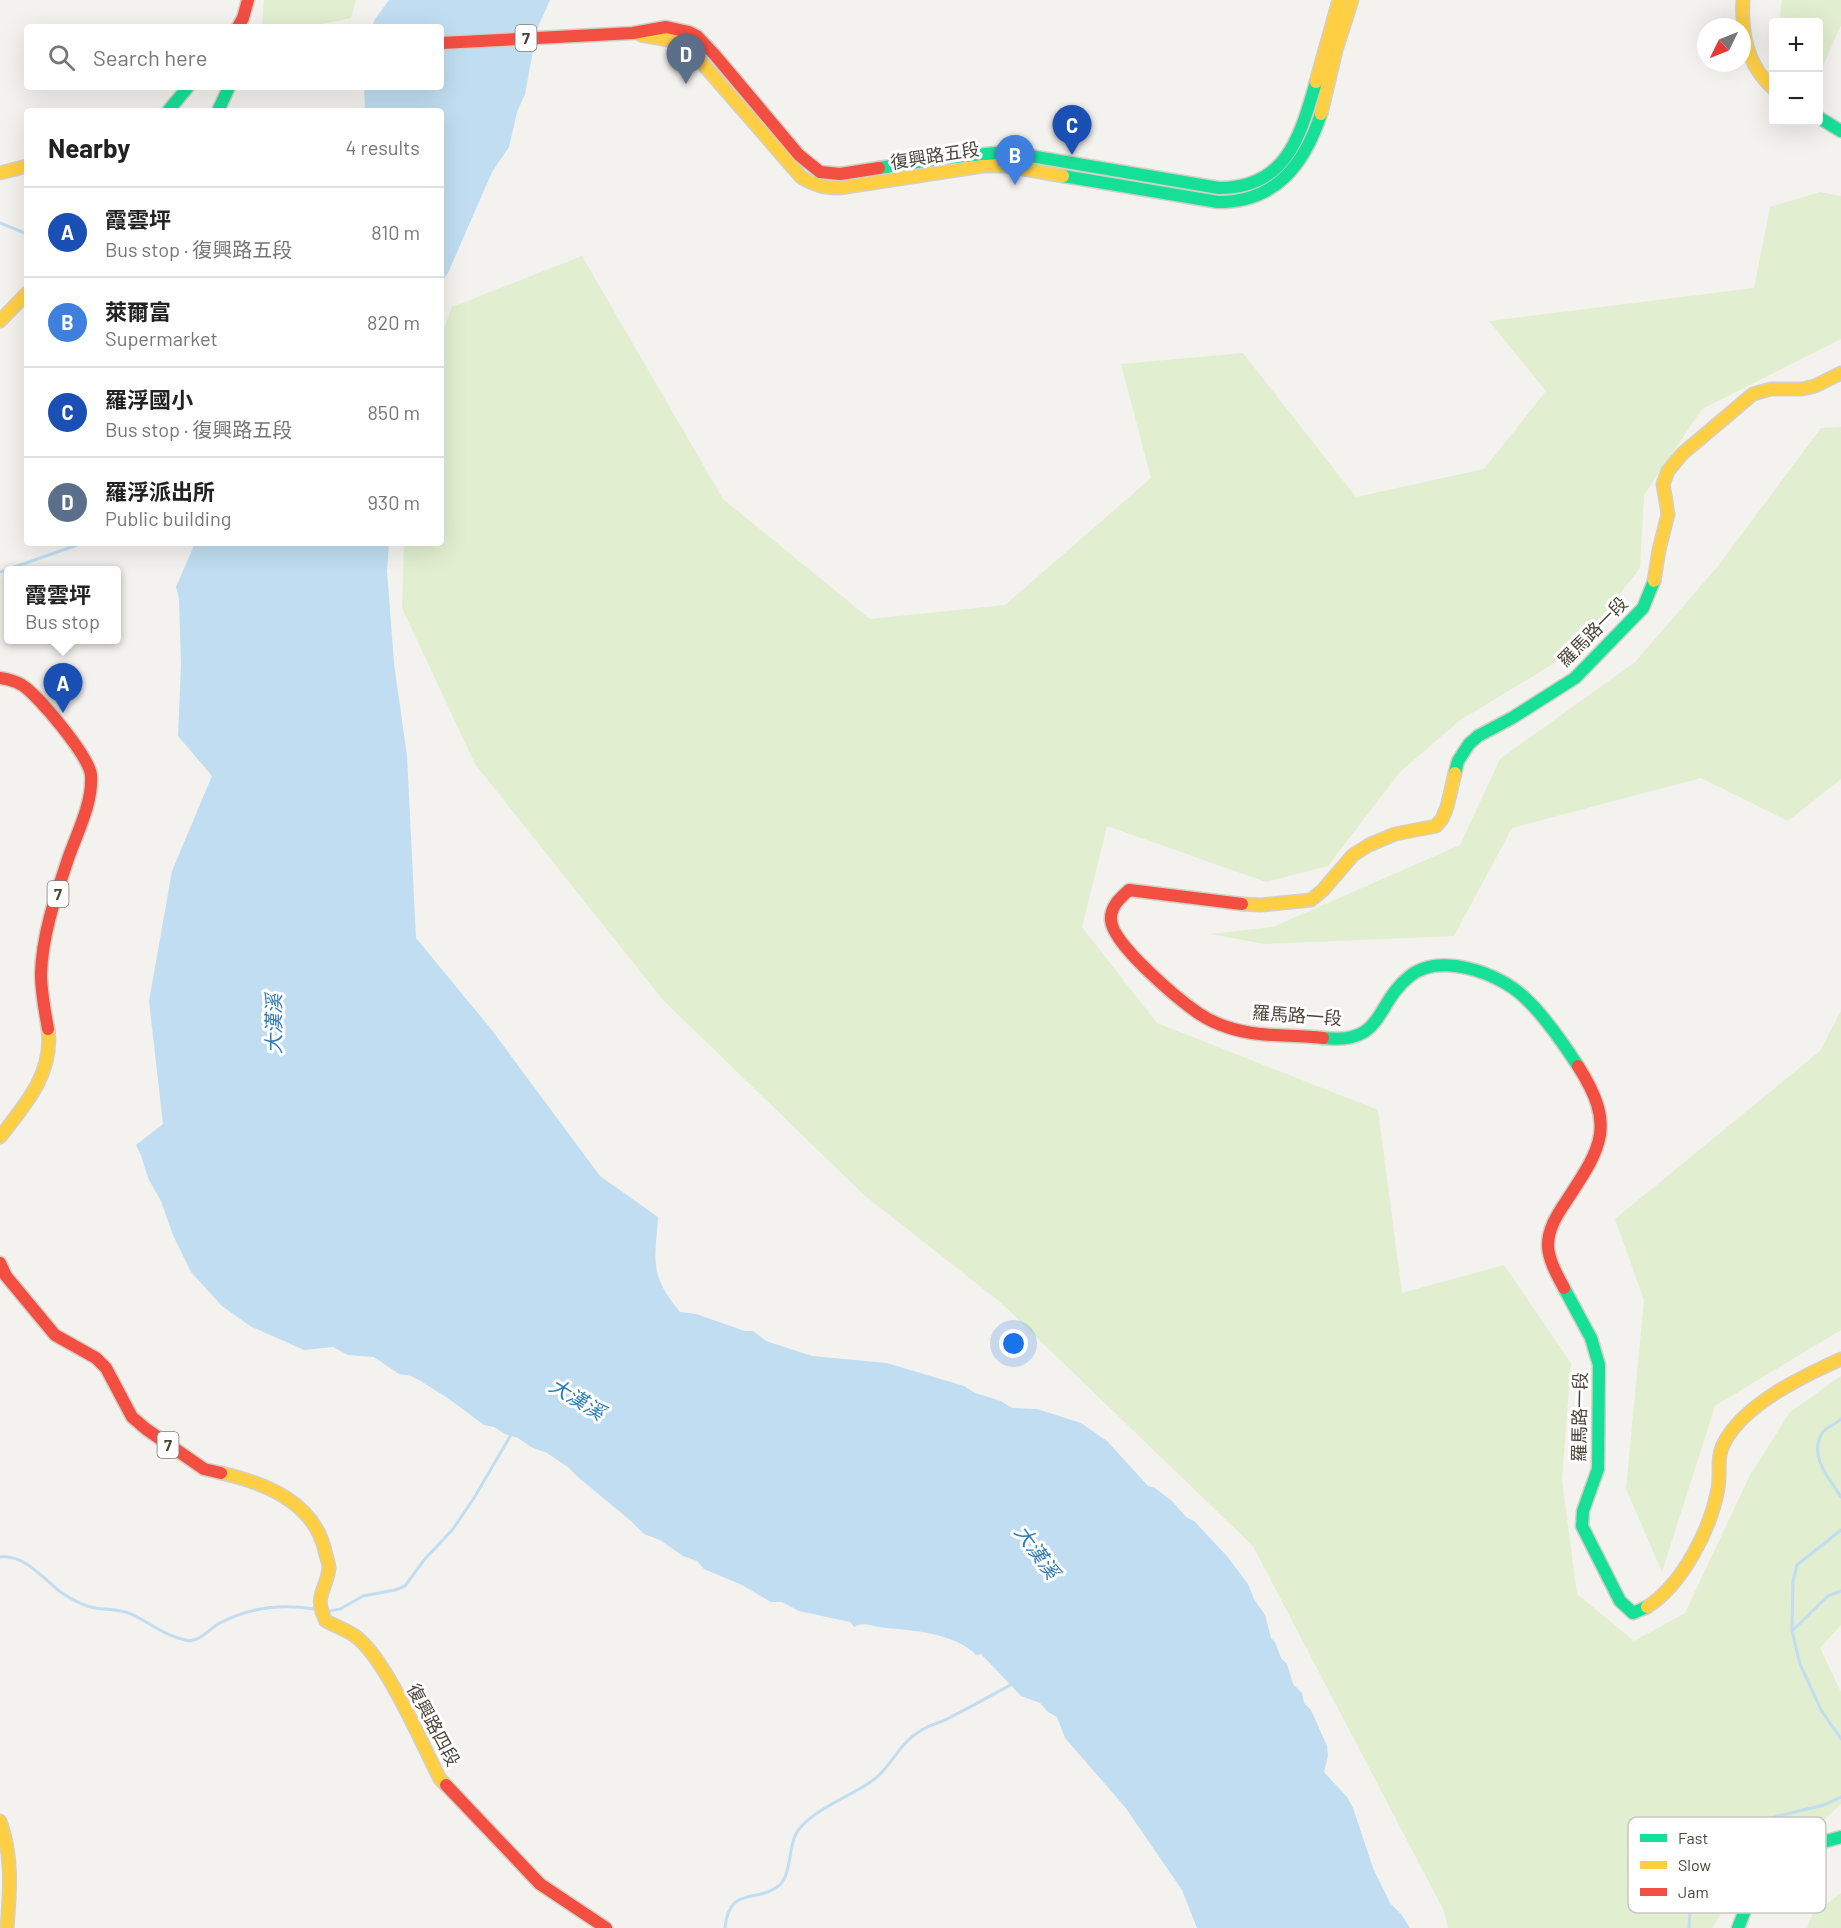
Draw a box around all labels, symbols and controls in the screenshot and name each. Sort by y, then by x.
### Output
north arrow [1697,18,1751,72]
map controls [1769,18,1823,126]
button: + [1769,18,1823,72]
search box [24,24,444,90]
road number: 7 [516,25,536,51]
pin: D [666,34,706,84]
icon: search [45,41,78,74]
text: Search here [93,44,207,70]
button: − [1769,72,1823,126]
pin: C [1052,106,1092,155]
text: Nearby [48,132,130,163]
text: 4 results [345,135,420,159]
pin: B [996,136,1034,185]
street label: 復興路五段 [889,137,981,173]
text: 霞雲坪 [105,206,171,232]
text: A [61,220,74,244]
text: 810 m [371,220,420,244]
text: Bus stop · 復興路五段 [105,237,292,261]
text: 萊爾富 [105,298,171,324]
text: B [61,310,74,334]
text: 820 m [367,310,420,334]
text: Supermarket [105,326,218,350]
text: 羅浮國小 [105,386,193,412]
text: C [61,400,74,424]
text: 850 m [367,400,420,424]
text: Bus stop · 復興路五段 [105,417,292,441]
text: 羅浮派出所 [105,478,215,504]
text: D [61,490,74,514]
text: 930 m [367,490,420,514]
text: Public building [105,506,231,530]
popup [4,566,121,644]
text: 霞雲坪 [25,581,91,607]
street label: 羅馬路一段 [1553,592,1632,671]
text: Bus stop [25,609,100,633]
pin: A [44,664,82,713]
road number: 7 [48,881,68,907]
water label: 大漢溪 [261,991,285,1054]
street label: 羅馬路一段 [1251,1001,1343,1029]
your location [999,1329,1028,1358]
water label: 大漢溪 [546,1372,612,1425]
street label: 羅馬路一段 [1567,1372,1591,1462]
road number: 7 [158,1432,178,1458]
water label: 大漢溪 [1010,1520,1067,1585]
street label: 復興路四段 [403,1680,465,1769]
legend [1628,1817,1826,1913]
text: Fast [1678,1828,1708,1847]
text: Slow [1678,1855,1711,1874]
text: Jam [1678,1882,1709,1901]

